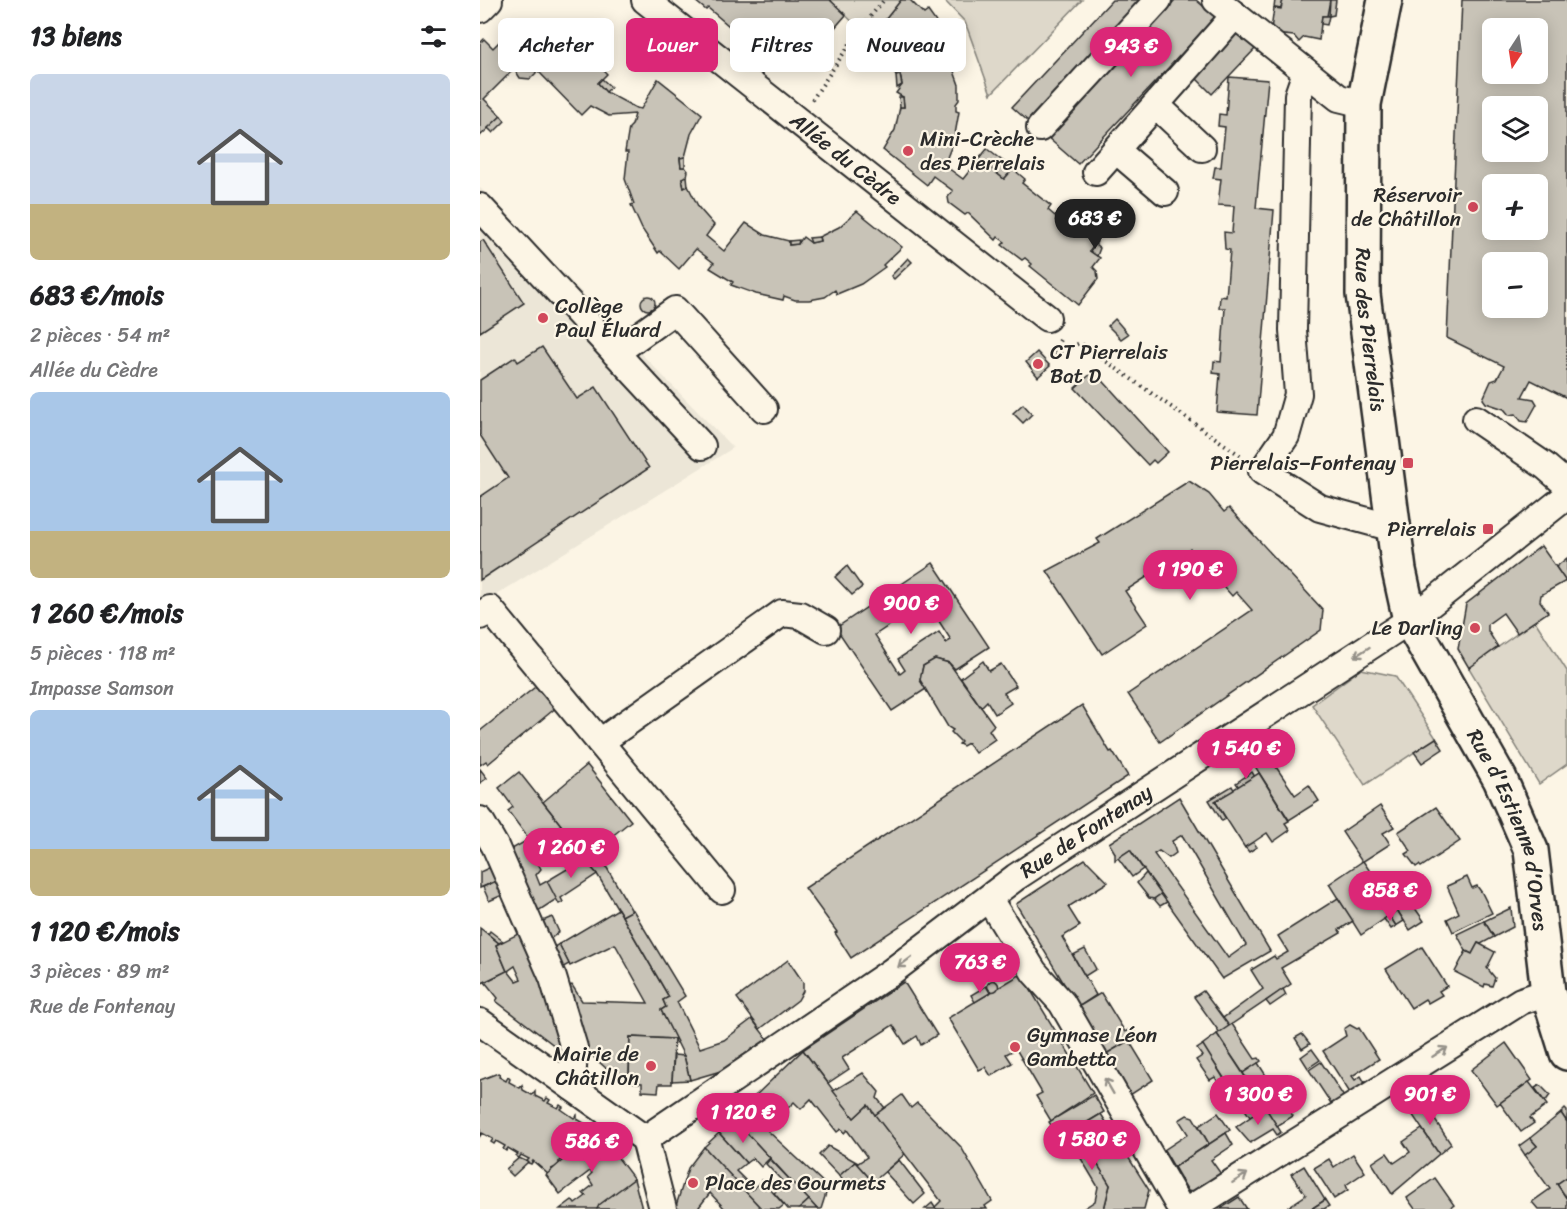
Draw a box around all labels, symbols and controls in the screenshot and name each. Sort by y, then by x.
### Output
text: 13 biens [30,13,122,59]
chip: Acheter [498,18,614,72]
chip: Louer [626,18,718,72]
chip: Filtres [730,18,834,72]
chip: Nouveau [846,18,966,72]
north arrow [1482,18,1548,84]
map controls [1482,18,1548,318]
icon: filters [417,20,450,53]
pin: 943 € [1089,27,1173,78]
text: 943 € [1104,29,1158,64]
button: layers [1482,96,1548,162]
street label: Allée du Cèdre [781,102,910,215]
icon: home [186,113,294,221]
place label: Mini-Crèche des Pierrelais [920,120,1045,182]
marker: Mini-Crèche des Pierrelais [901,144,915,158]
button: + [1482,174,1548,240]
place label: Réservoir de Châtillon [1351,176,1462,238]
pin: 683 € [1053,199,1137,250]
marker: Réservoir de Châtillon [1466,200,1480,214]
text: 683 € [1069,201,1121,236]
street label: Rue des Pierrelais [1344,248,1397,414]
button: − [1482,252,1548,318]
text: 683 €/mois [30,272,164,318]
place label: Collège Paul Éluard [555,287,662,349]
marker: Collège Paul Éluard [536,311,550,325]
text: 2 pièces · 54 m² [30,318,170,353]
place label: CT Pierrelais Bat D [1050,333,1168,395]
text: Allée du Cèdre [30,353,158,388]
marker: CT Pierrelais Bat D [1031,357,1045,371]
icon: home [186,431,294,539]
place label: Pierrelais–Fontenay [1210,444,1396,482]
marker: Pierrelais–Fontenay [1401,456,1415,470]
place label: Pierrelais [1387,510,1476,548]
marker: Pierrelais [1481,522,1495,536]
pin: 1 190 € [1135,550,1245,601]
text: 1 190 € [1157,552,1223,587]
pin: 900 € [869,584,953,635]
text: 900 € [883,586,939,621]
text: 1 260 €/mois [30,590,183,636]
place label: Le Darling [1372,609,1463,647]
marker: Le Darling [1468,621,1482,635]
text: 5 pièces · 118 m² [30,636,176,671]
one-way arrow [1353,646,1370,659]
text: Impasse Samson [30,671,174,706]
street label: Rue d'Estienne d'Orves [1456,721,1560,933]
pin: 1 540 € [1191,729,1301,780]
text: 1 540 € [1211,731,1281,766]
icon: home [186,749,294,857]
street label: Rue de Fontenay [1012,774,1160,889]
pin: 1 260 € [516,828,626,879]
text: 1 260 € [537,830,605,865]
pin: 858 € [1348,871,1432,922]
text: 858 € [1363,873,1417,908]
text: 1 120 €/mois [30,908,180,954]
pin: 763 € [938,943,1022,994]
text: 763 € [954,945,1006,980]
text: 3 pièces · 89 m² [30,954,170,989]
one-way arrow [897,956,913,968]
text: Rue de Fontenay [30,989,175,1024]
place label: Gymnase Léon Gambetta [1027,1016,1157,1078]
place label: Mairie de Châtillon [553,1035,639,1097]
marker: Gymnase Léon Gambetta [1008,1040,1022,1054]
one-way arrow [1432,1045,1449,1058]
marker: Mairie de Châtillon [644,1059,658,1073]
pin: 1 300 € [1203,1075,1313,1126]
pin: 901 € [1388,1075,1472,1126]
text: 1 300 € [1224,1077,1292,1112]
text: 901 € [1404,1077,1456,1112]
one-way arrow [1103,1078,1115,1095]
pin: 1 120 € [688,1093,798,1144]
text: 1 120 € [710,1095,776,1130]
pin: 1 580 € [1037,1120,1147,1171]
pin: 586 € [550,1122,634,1173]
text: 1 580 € [1057,1122,1127,1157]
text: 586 € [565,1124,619,1159]
place label: Place des Gourmets [705,1164,886,1202]
one-way arrow [1231,1171,1248,1183]
marker: Place des Gourmets [686,1176,700,1190]

